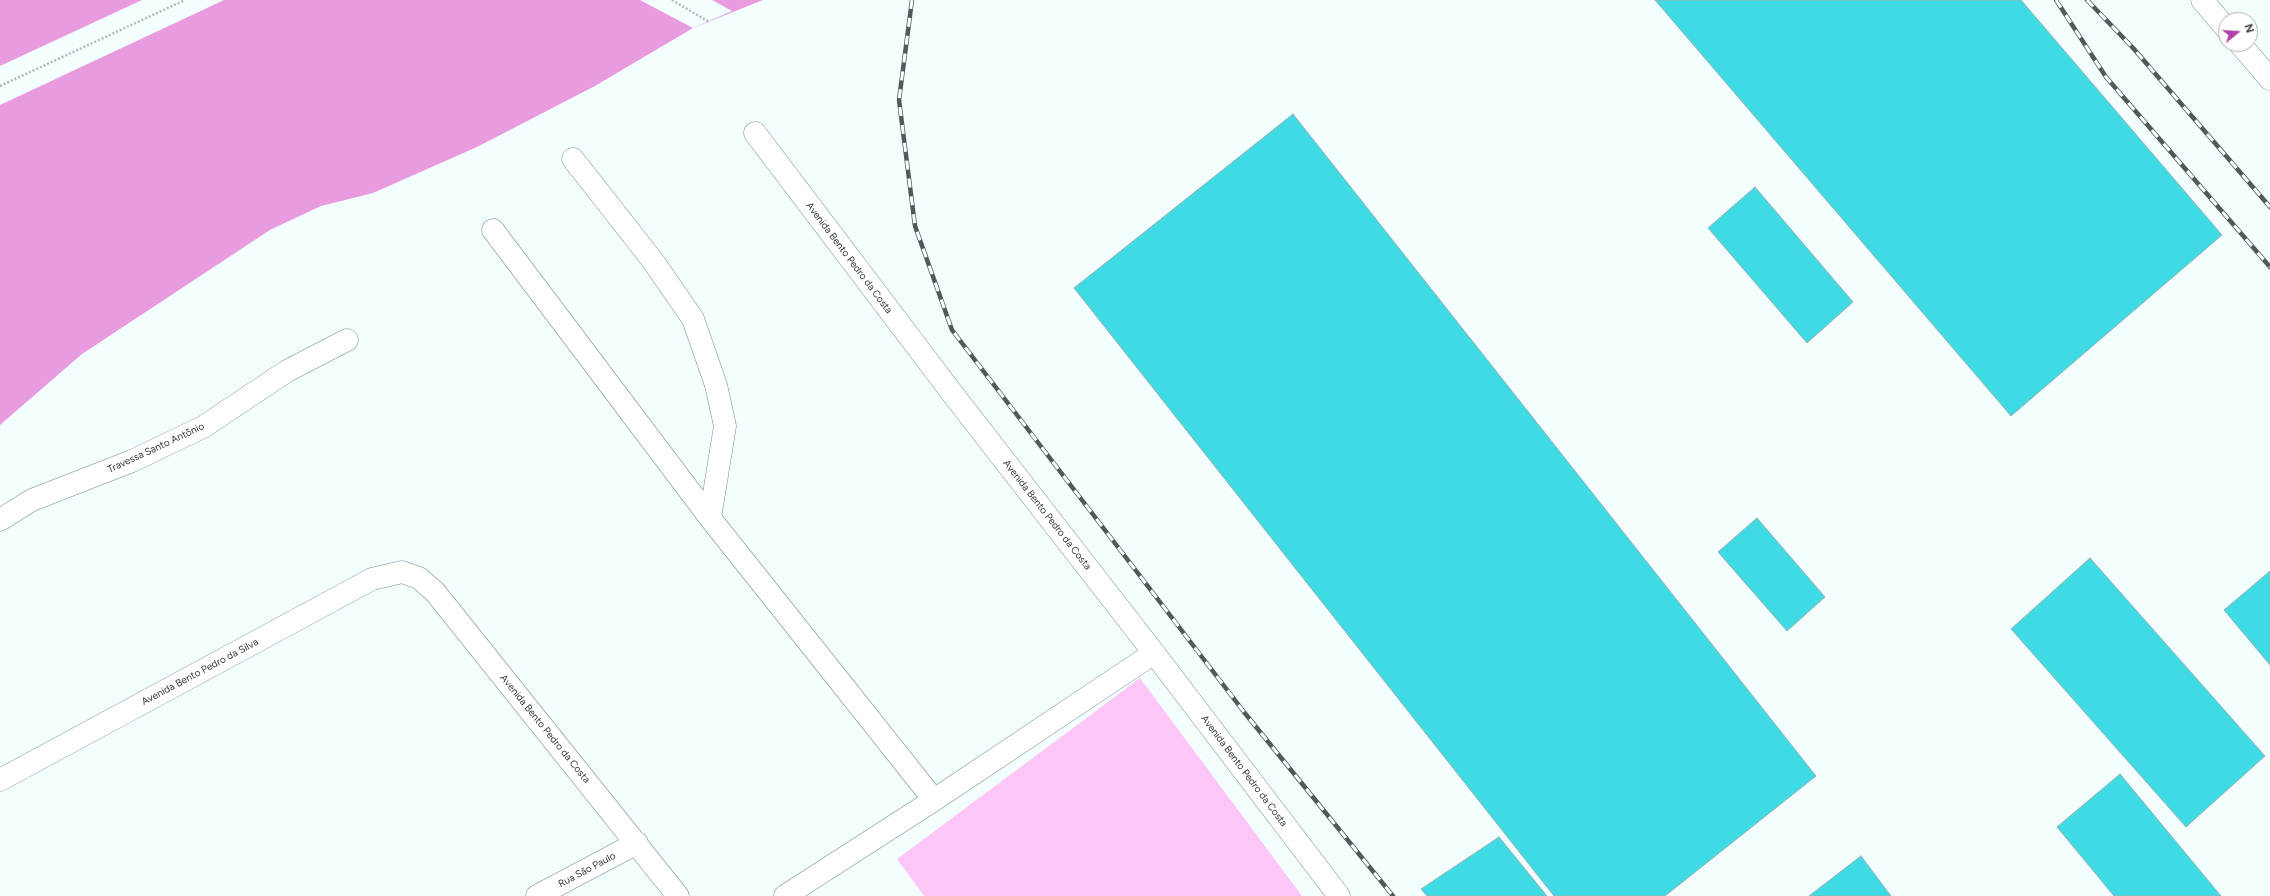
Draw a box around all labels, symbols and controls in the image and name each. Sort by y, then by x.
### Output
north arrow [2218,12,2258,52]
text: N [2241,22,2256,34]
street label: Avenida Bento Pedro da Costa [803,200,895,316]
street label: Travessa Santo Antônio [106,420,206,476]
street label: Avenida Bento Pedro da Costa [1000,458,1094,572]
street label: Avenida Bento Pedro da Silva [140,636,260,708]
street label: Avenida Bento Pedro da Costa [497,672,593,786]
street label: Avenida Bento Pedro da Costa [1198,713,1290,829]
street label: Rua São Paulo [556,850,618,890]

